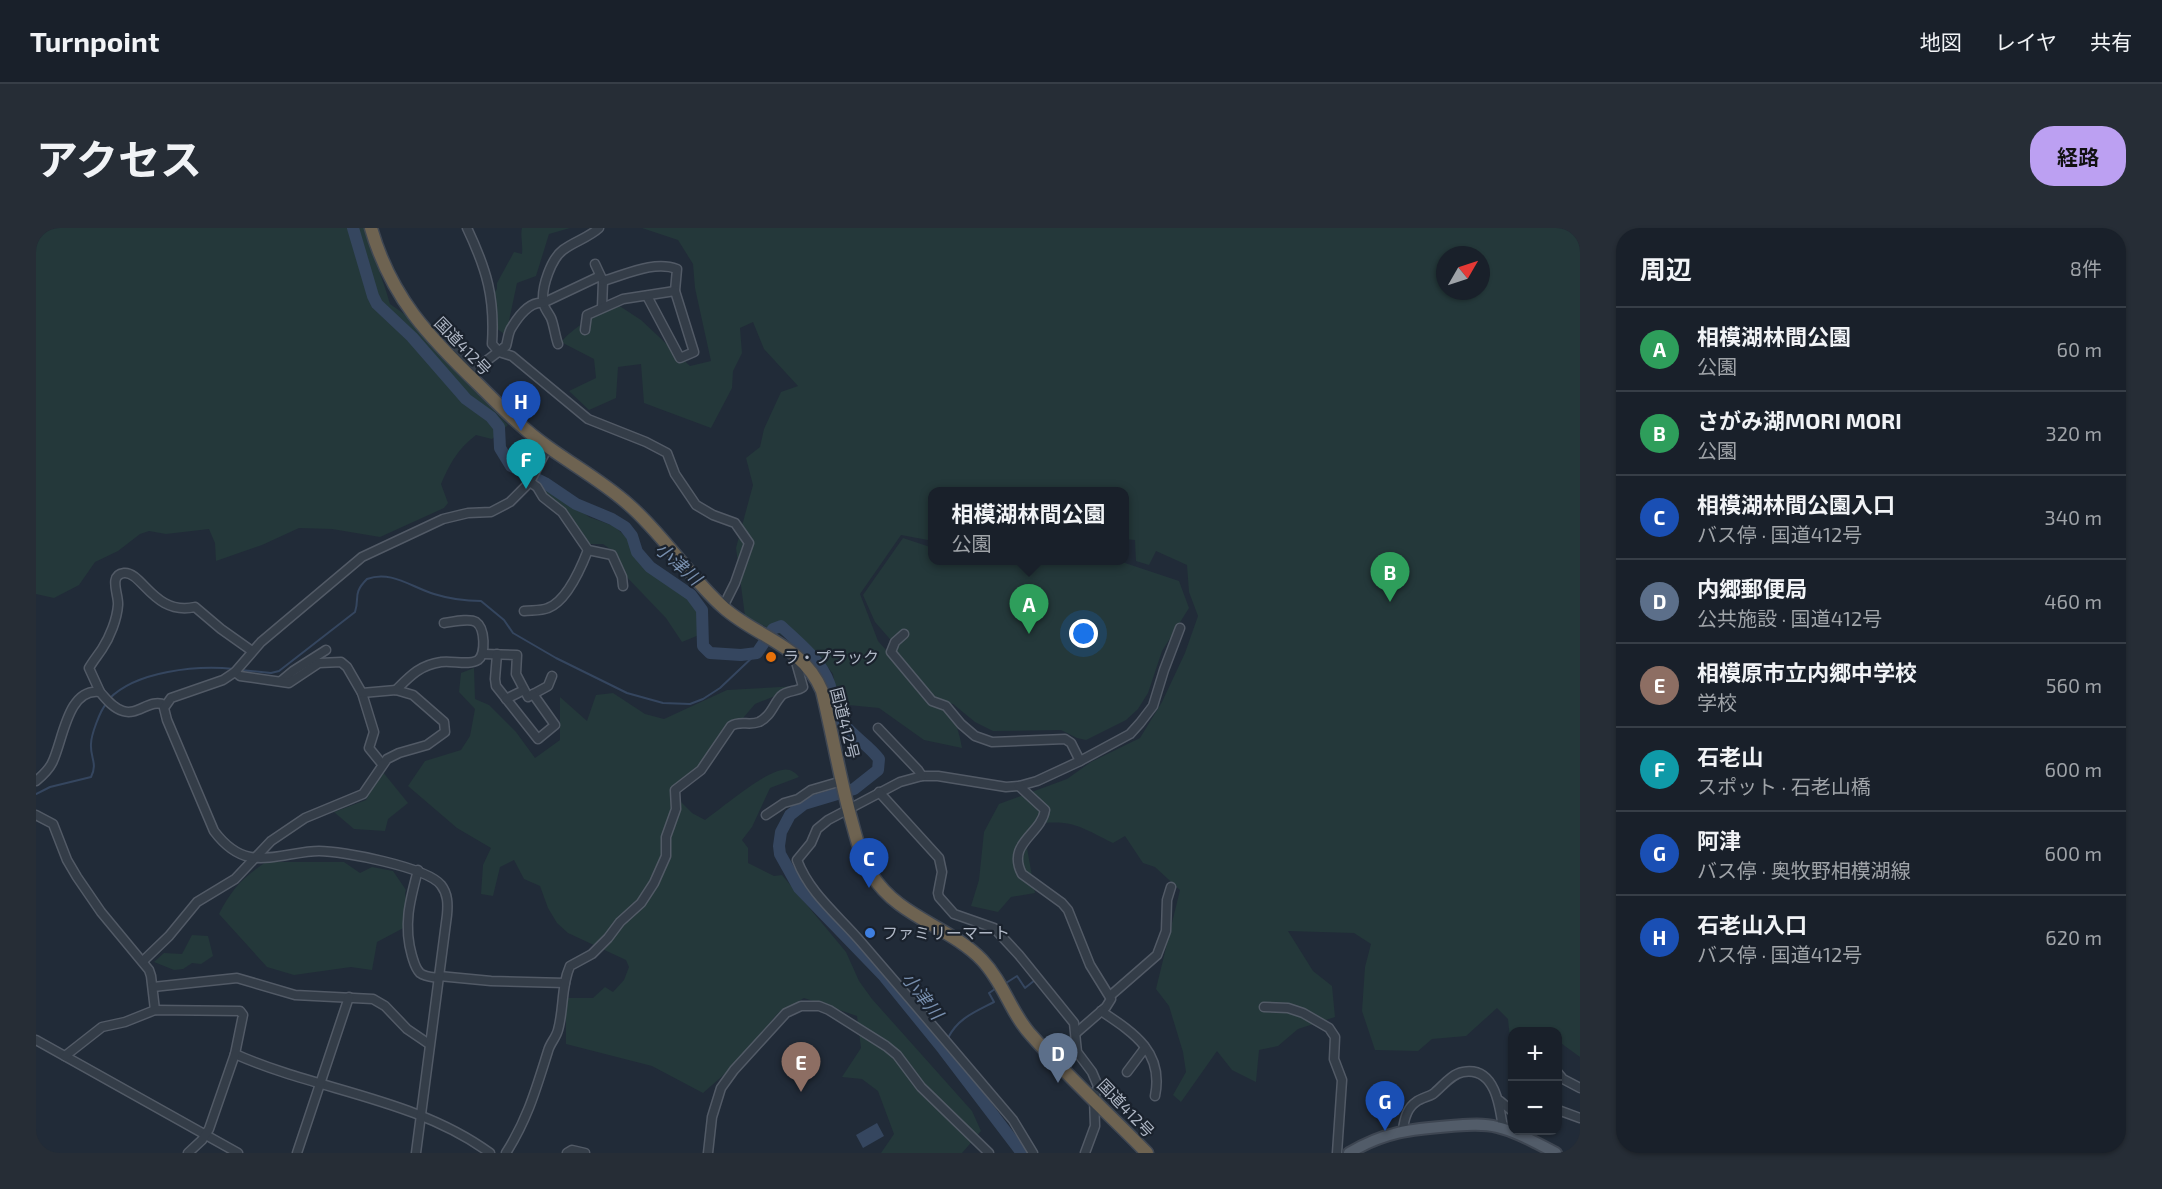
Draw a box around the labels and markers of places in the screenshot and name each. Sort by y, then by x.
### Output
pin: H [502,382,540,431]
pin: F [506,440,546,489]
pin: B [1370,552,1410,602]
pin: A [1010,584,1048,634]
place label: ラ・プラック [783,647,879,666]
marker: ラ・プラック [764,650,778,664]
pin: C [850,838,888,888]
place label: ファミリーマート [882,923,1010,942]
marker: ファミリーマート [863,926,877,940]
pin: D [1038,1034,1078,1083]
pin: E [782,1042,820,1092]
pin: G [1366,1082,1404,1131]

